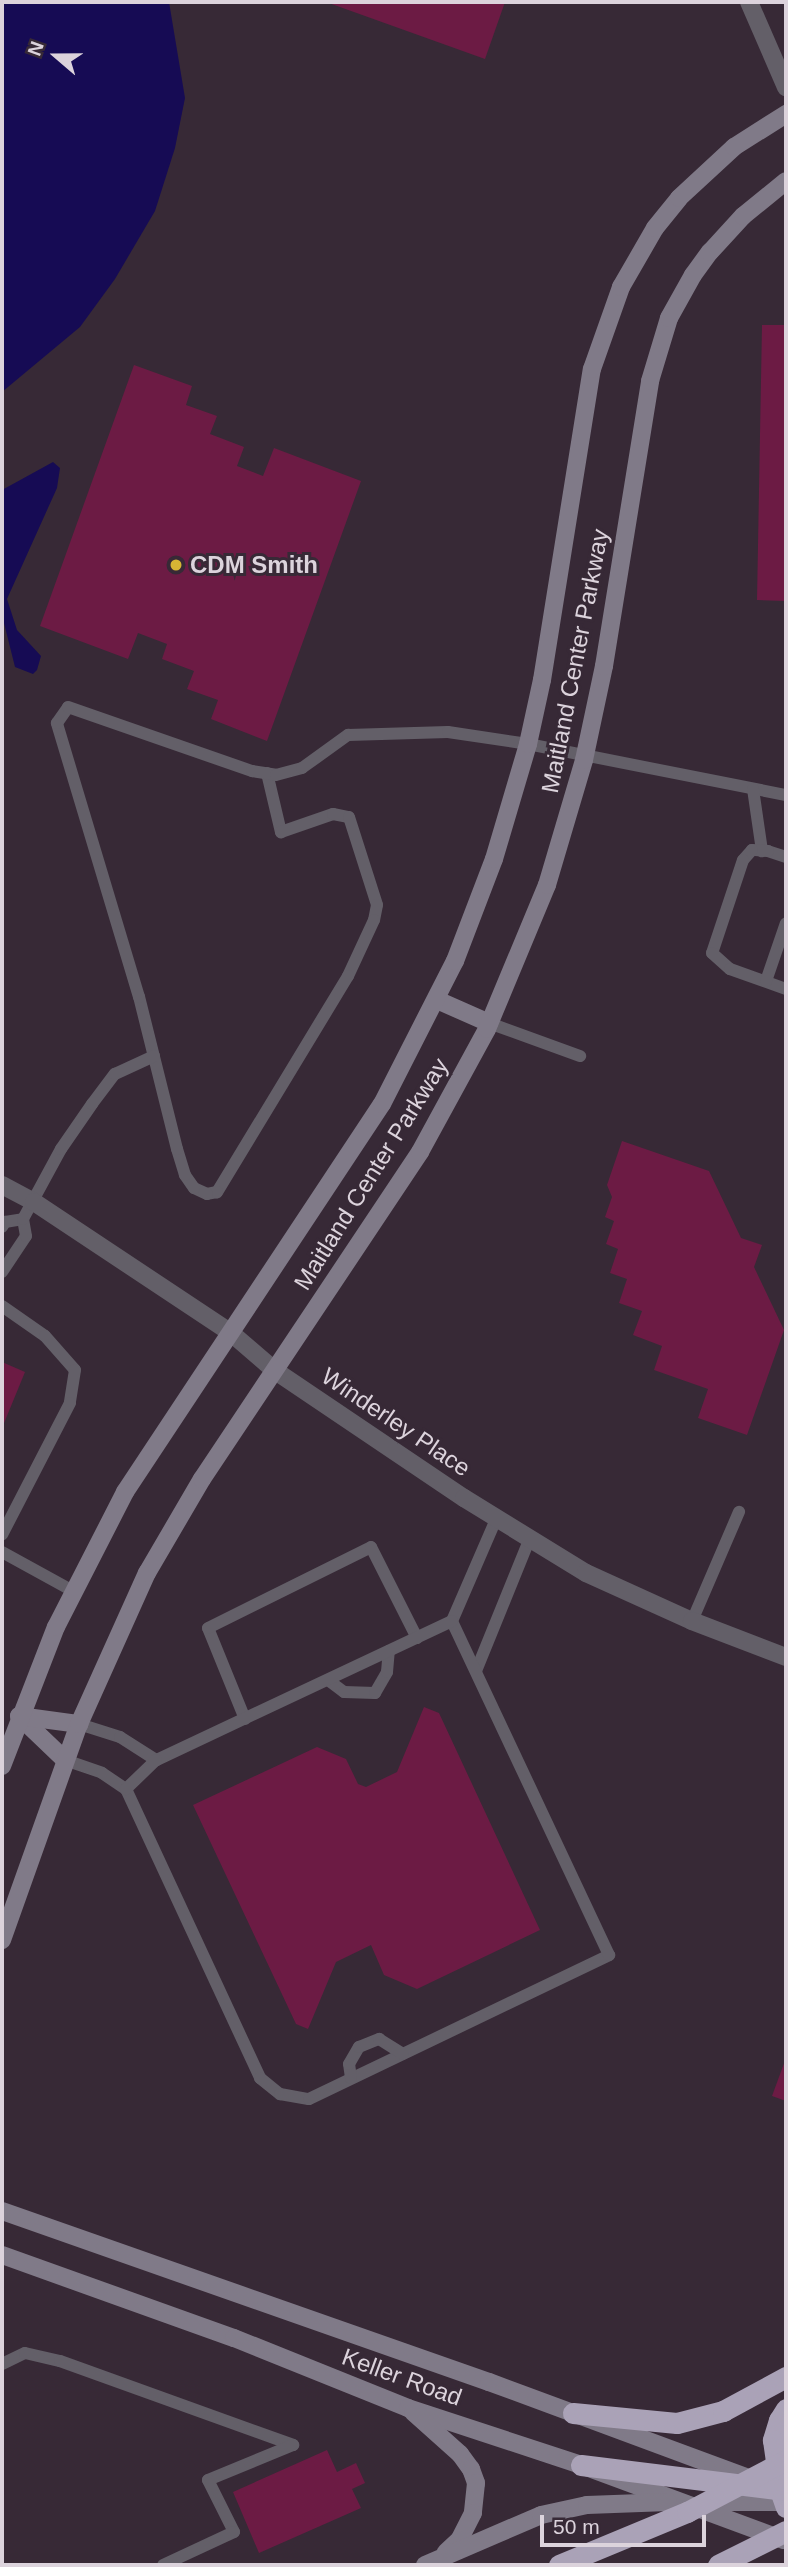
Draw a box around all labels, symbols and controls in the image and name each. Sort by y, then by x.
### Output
north arrow [21,21,91,91]
text: N [24,39,48,59]
street label: Maitland Center Parkway [535,527,615,795]
place label: CDM Smith [190,551,318,579]
marker: CDM Smith [168,557,184,573]
street label: Maitland Center Parkway [288,1053,454,1295]
street label: Winderley Place [316,1362,476,1482]
street label: Keller Road [338,2342,466,2412]
scale bar [543,2500,709,2544]
text: 50 m [553,2515,600,2538]

